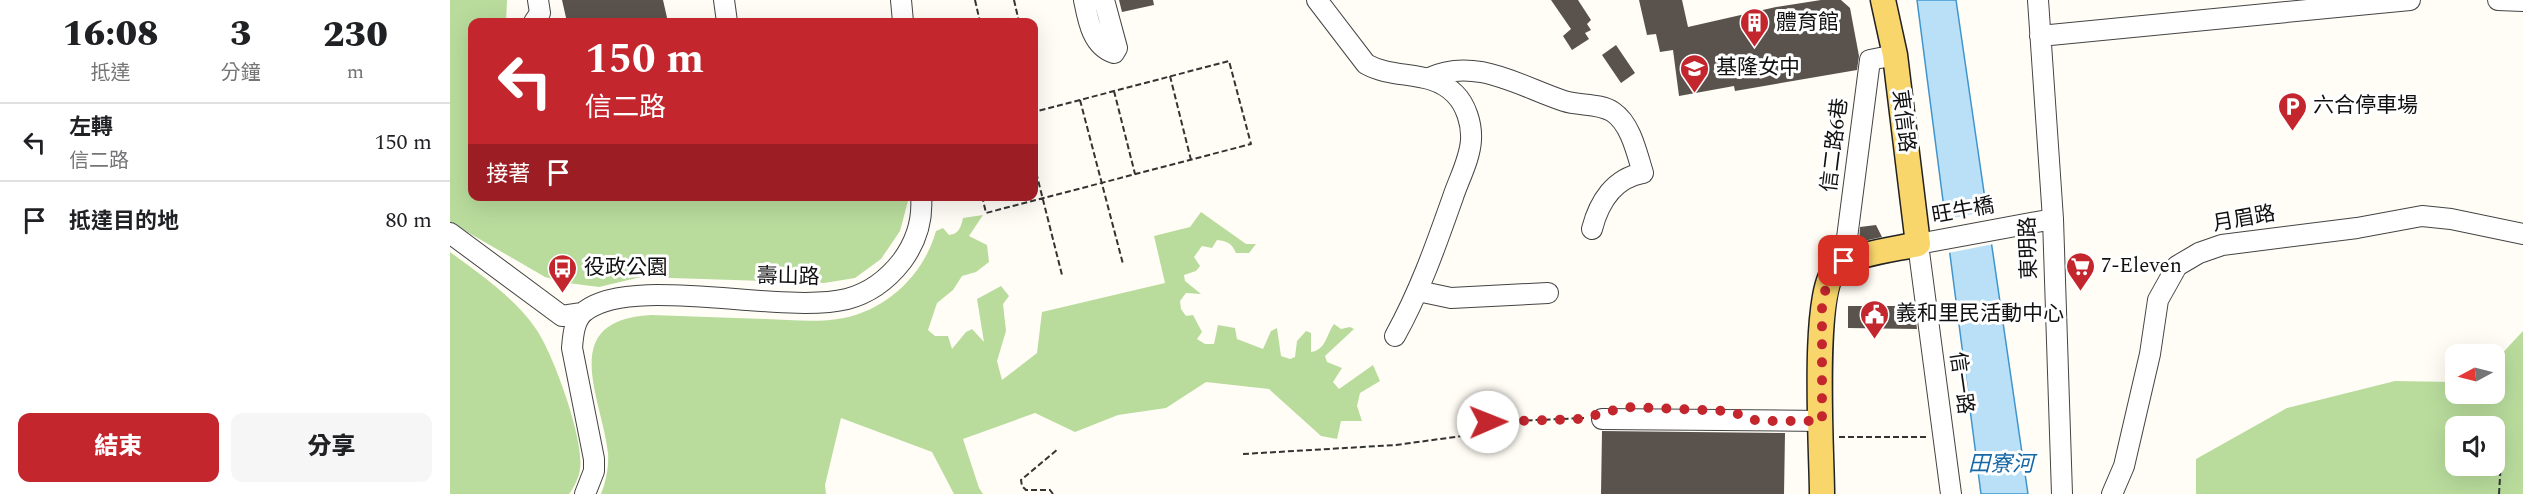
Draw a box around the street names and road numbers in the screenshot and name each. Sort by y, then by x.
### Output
street label: 東信路 [1883,88,1923,154]
street label: 信二路6巷 [1813,96,1857,194]
street label: 旺牛橋 [1929,190,1997,232]
street label: 月眉路 [2210,198,2278,240]
street label: 東明路 [2012,216,2046,280]
street label: 壽山路 [756,260,820,294]
street label: 信一路 [1941,350,1981,416]

